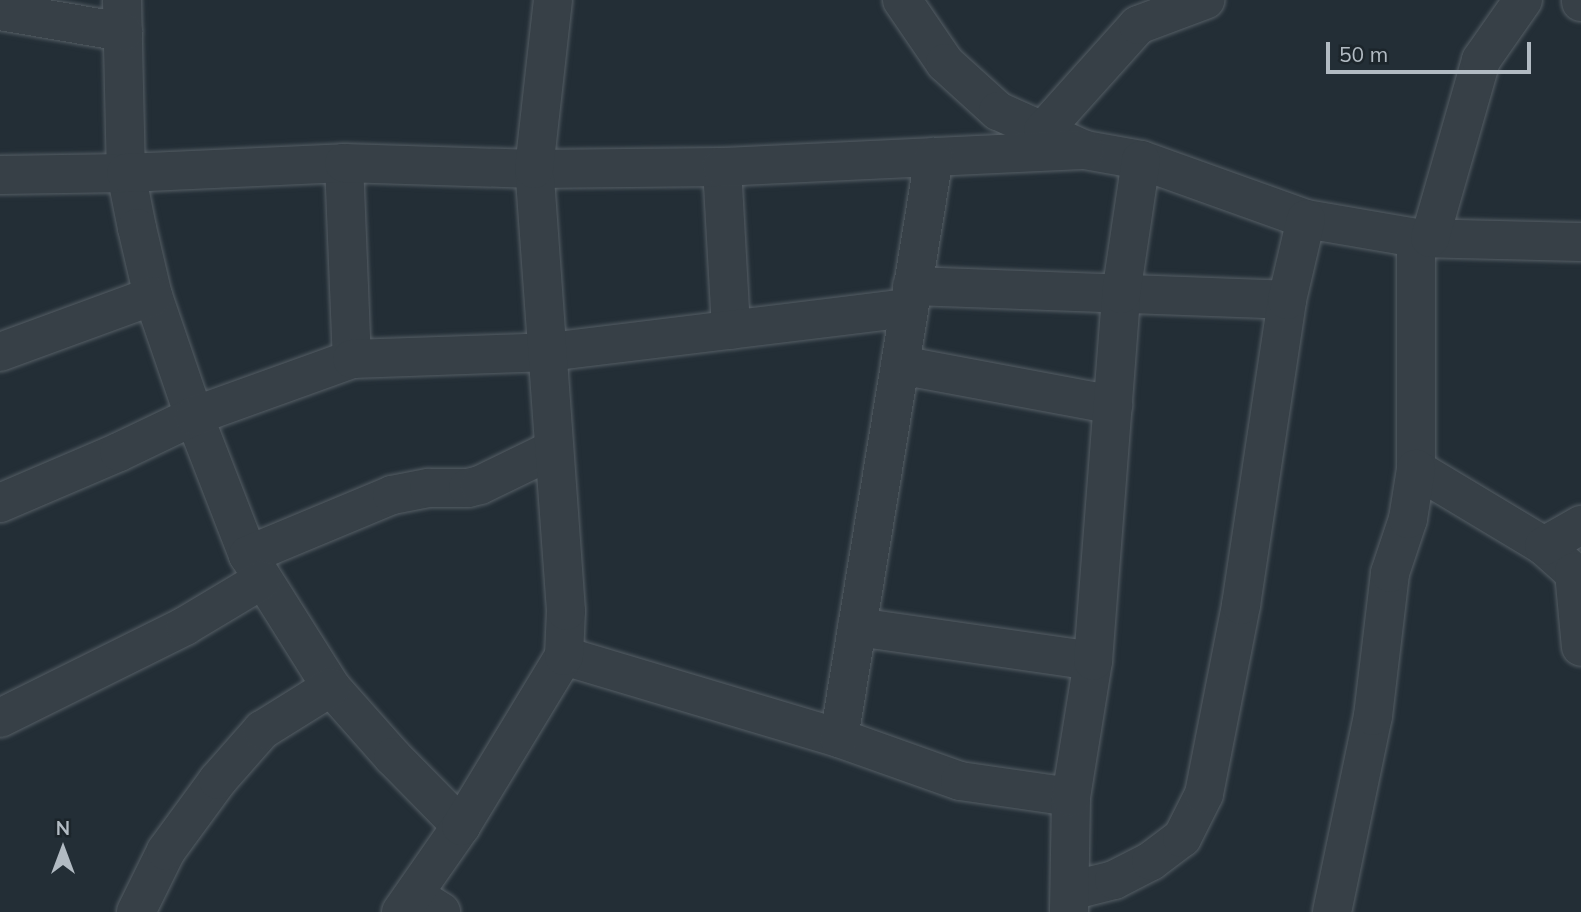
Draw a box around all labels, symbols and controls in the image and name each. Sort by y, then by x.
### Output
scale bar [1329,28,1534,72]
text: 50 m [1339,41,1388,67]
north arrow [28,814,98,884]
text: N [56,816,70,840]

